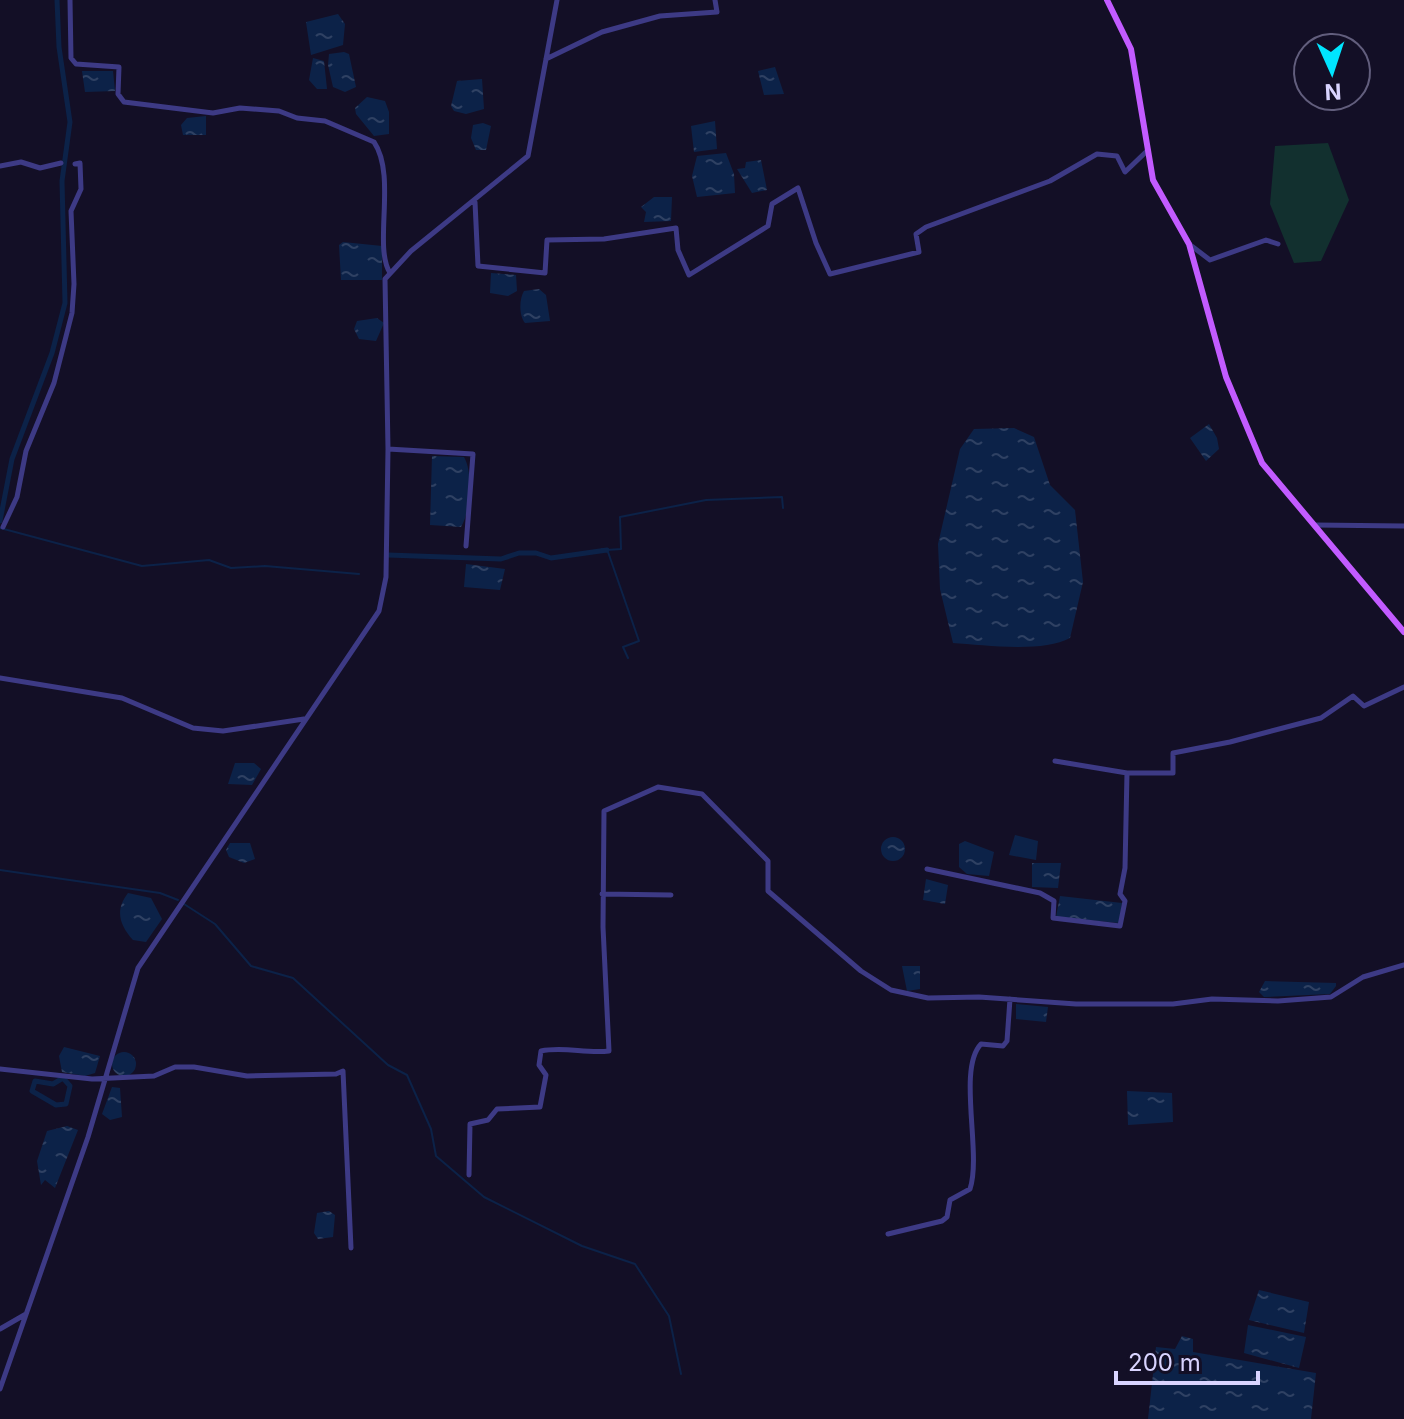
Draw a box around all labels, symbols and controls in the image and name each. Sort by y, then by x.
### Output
north arrow [1292,32,1372,112]
text: N [1324,79,1342,105]
scale bar [1116,1335,1258,1385]
text: 200 m [1128,1348,1201,1377]

